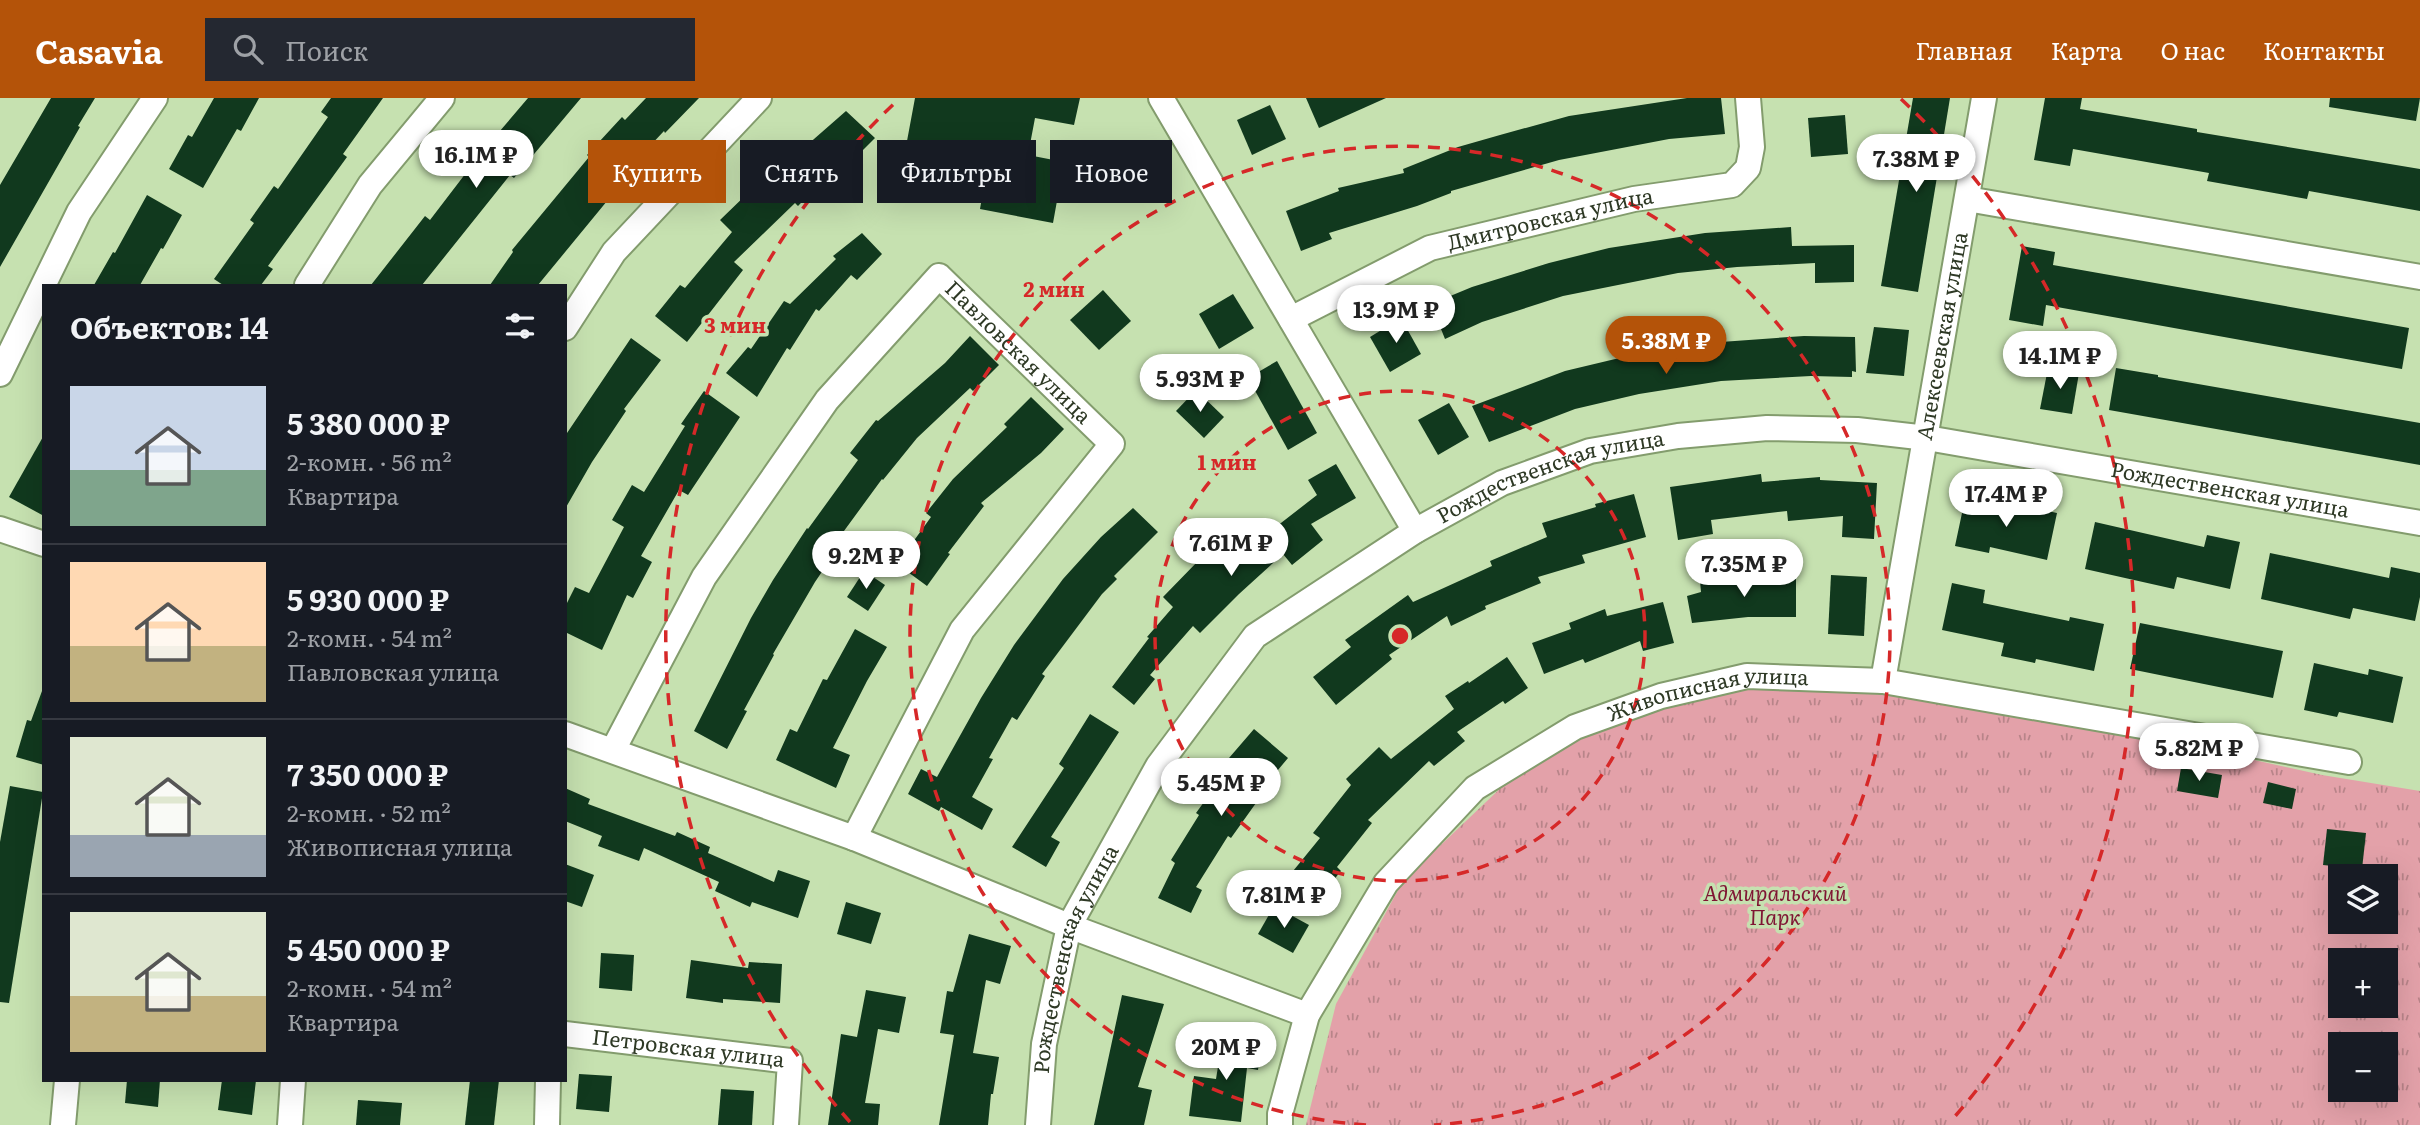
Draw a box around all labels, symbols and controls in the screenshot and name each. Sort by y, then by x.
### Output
search box [205,18,695,81]
text: Casavia [35,25,163,74]
icon: search [229,30,267,68]
text: Поиск [285,30,368,69]
text: Главная [1915,32,2013,67]
text: Карта [2051,32,2123,67]
text: О нас [2161,32,2225,67]
text: Контакты [2263,32,2385,67]
pin: 16.1M ₽ [411,130,541,190]
pin: 7.38M ₽ [1851,134,1981,194]
text: 16.1M ₽ [435,136,517,170]
chip: Купить [588,140,726,203]
chip: Снять [740,140,863,203]
chip: Фильтры [877,140,1036,203]
chip: Новое [1050,140,1172,203]
text: 7.38M ₽ [1873,140,1959,174]
street label: Дмитровская улица [1444,178,1656,256]
street label: Алексеевская улица [1907,228,1974,442]
street label: Павловская улица [939,272,1100,430]
text: 2 мин [1023,272,1085,303]
pin: 13.9M ₽ [1331,286,1461,345]
text: 13.9M ₽ [1353,291,1439,325]
text: Объектов: 14 [70,304,269,348]
icon: filters [501,307,539,345]
text: 3 мин [704,308,766,339]
pin: 5.38M ₽ [1601,316,1731,376]
text: 5.38M ₽ [1621,322,1711,356]
pin: 14.1M ₽ [1995,331,2125,391]
text: 14.1M ₽ [2019,337,2101,371]
pin: 5.93M ₽ [1135,354,1265,414]
text: 5.93M ₽ [1156,360,1244,394]
text: 5 380 000 ₽ [287,400,450,444]
icon: home [126,414,210,498]
street label: Рождественская улица [1430,421,1667,529]
text: 2-комн. · 56 m² [287,444,452,478]
text: 1 мин [1198,445,1257,476]
street label: Рождественская улица [2109,452,2352,524]
pin: 17.4M ₽ [1941,470,2071,529]
text: 17.4M ₽ [1965,475,2047,509]
text: Квартира [287,478,399,512]
pin: 7.61M ₽ [1166,518,1296,578]
text: 7.61M ₽ [1189,524,1273,558]
pin: 9.2M ₽ [809,532,923,591]
text: 9.2M ₽ [828,537,904,571]
pin: 7.35M ₽ [1679,540,1809,599]
text: 7.35M ₽ [1701,545,1787,579]
text: 5 930 000 ₽ [287,576,449,620]
icon: home [126,590,210,674]
text: 2-комн. · 54 m² [287,620,452,654]
centre of rings [1388,624,1412,648]
text: Павловская улица [287,654,499,688]
street label: Живописная улица [1602,658,1810,727]
pin: 5.82M ₽ [2134,724,2264,783]
text: 5.82M ₽ [2155,729,2243,763]
text: 7 350 000 ₽ [287,751,448,795]
pin: 5.45M ₽ [1156,758,1286,818]
text: 5.45M ₽ [1177,764,1265,798]
icon: home [126,765,210,849]
text: 2-комн. · 52 m² [287,795,451,829]
text: Живописная улица [287,829,513,863]
street label: Рождественская улица [1024,837,1125,1075]
map controls [2328,864,2398,1102]
button: layers [2328,864,2398,934]
pin: 7.81M ₽ [1219,870,1349,930]
text: 7.81M ₽ [1242,876,1326,910]
park label: Адмиральский Парк [1703,876,1848,931]
text: 5 450 000 ₽ [287,926,450,970]
icon: home [126,940,210,1024]
button: + [2328,948,2398,1018]
text: 2-комн. · 54 m² [287,970,452,1004]
text: Квартира [287,1004,399,1038]
street label: Петровская улица [590,1019,787,1073]
pin: 20M ₽ [1177,1023,1275,1082]
text: 20M ₽ [1191,1028,1261,1062]
button: − [2328,1032,2398,1102]

